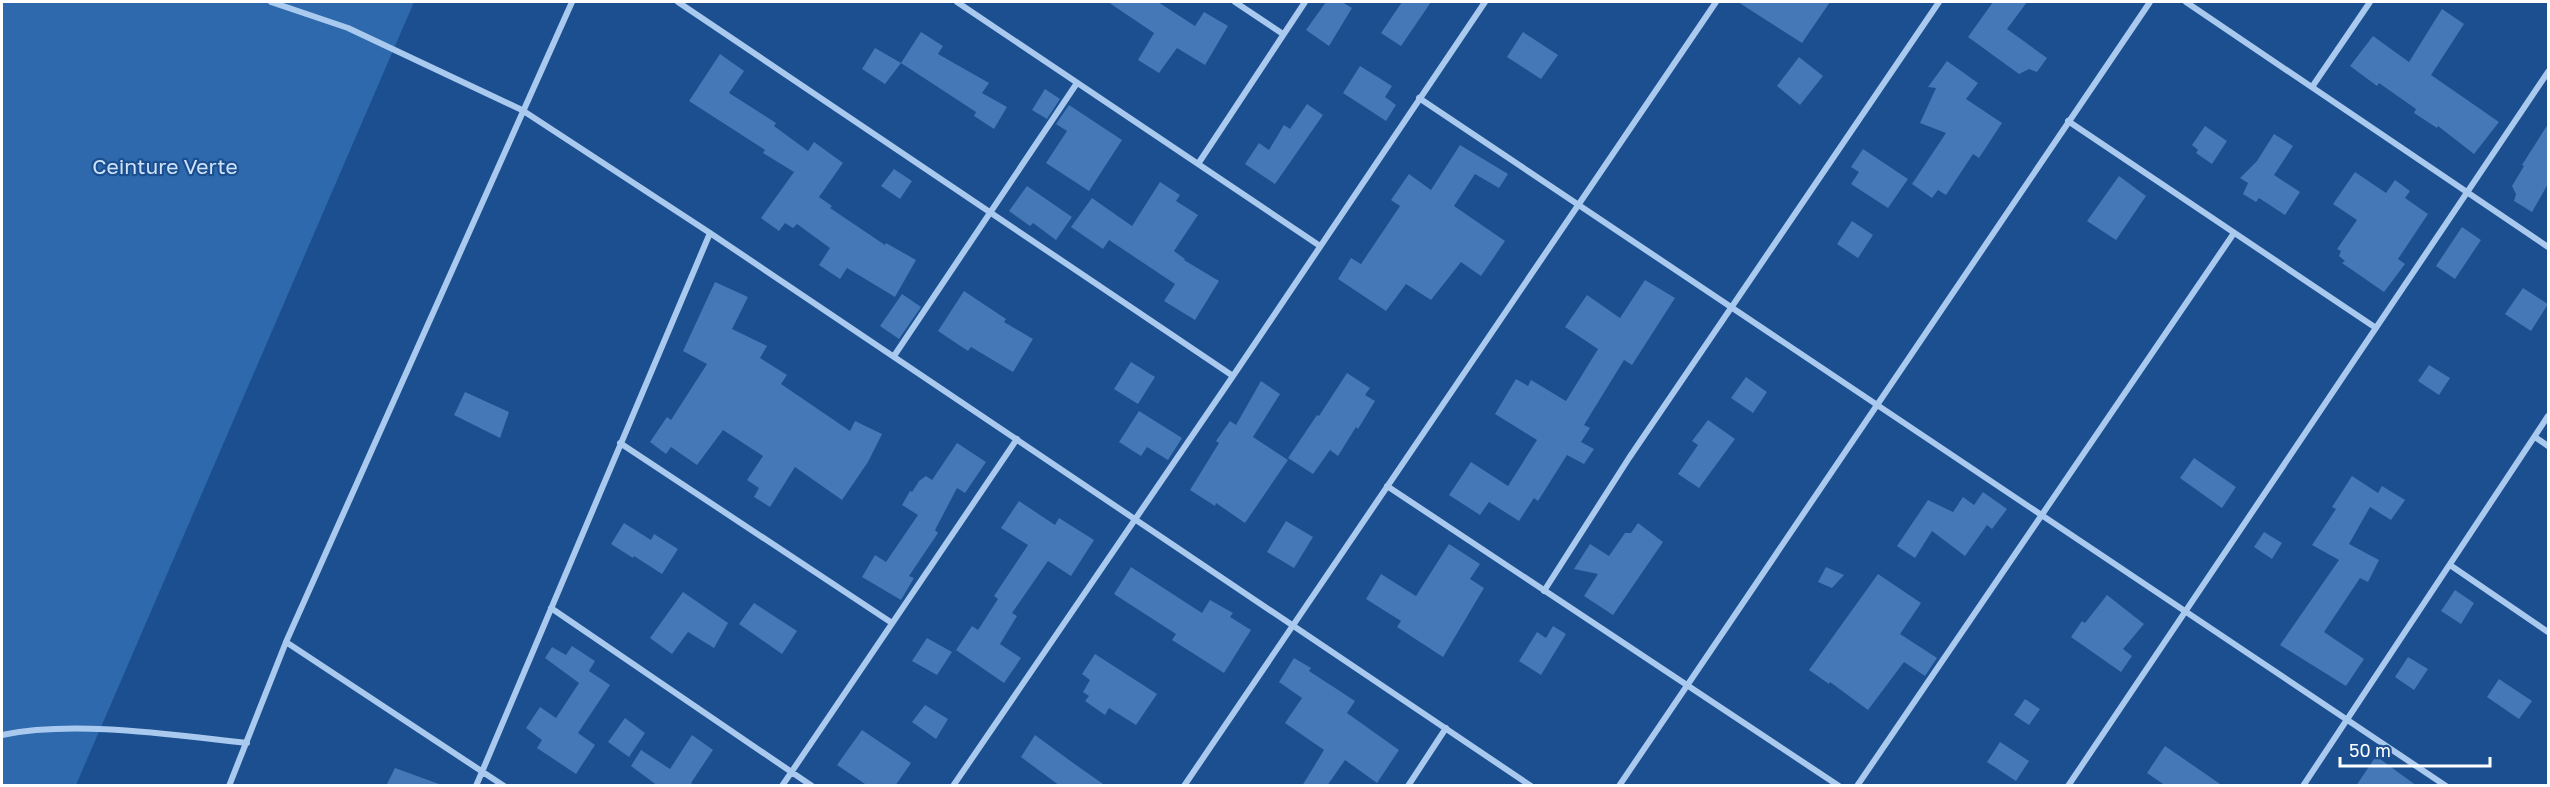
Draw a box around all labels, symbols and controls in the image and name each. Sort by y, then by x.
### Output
park label: Ceinture Verte [92,153,238,179]
scale bar [2340,730,2490,768]
text: 50 m [2349,739,2391,761]

